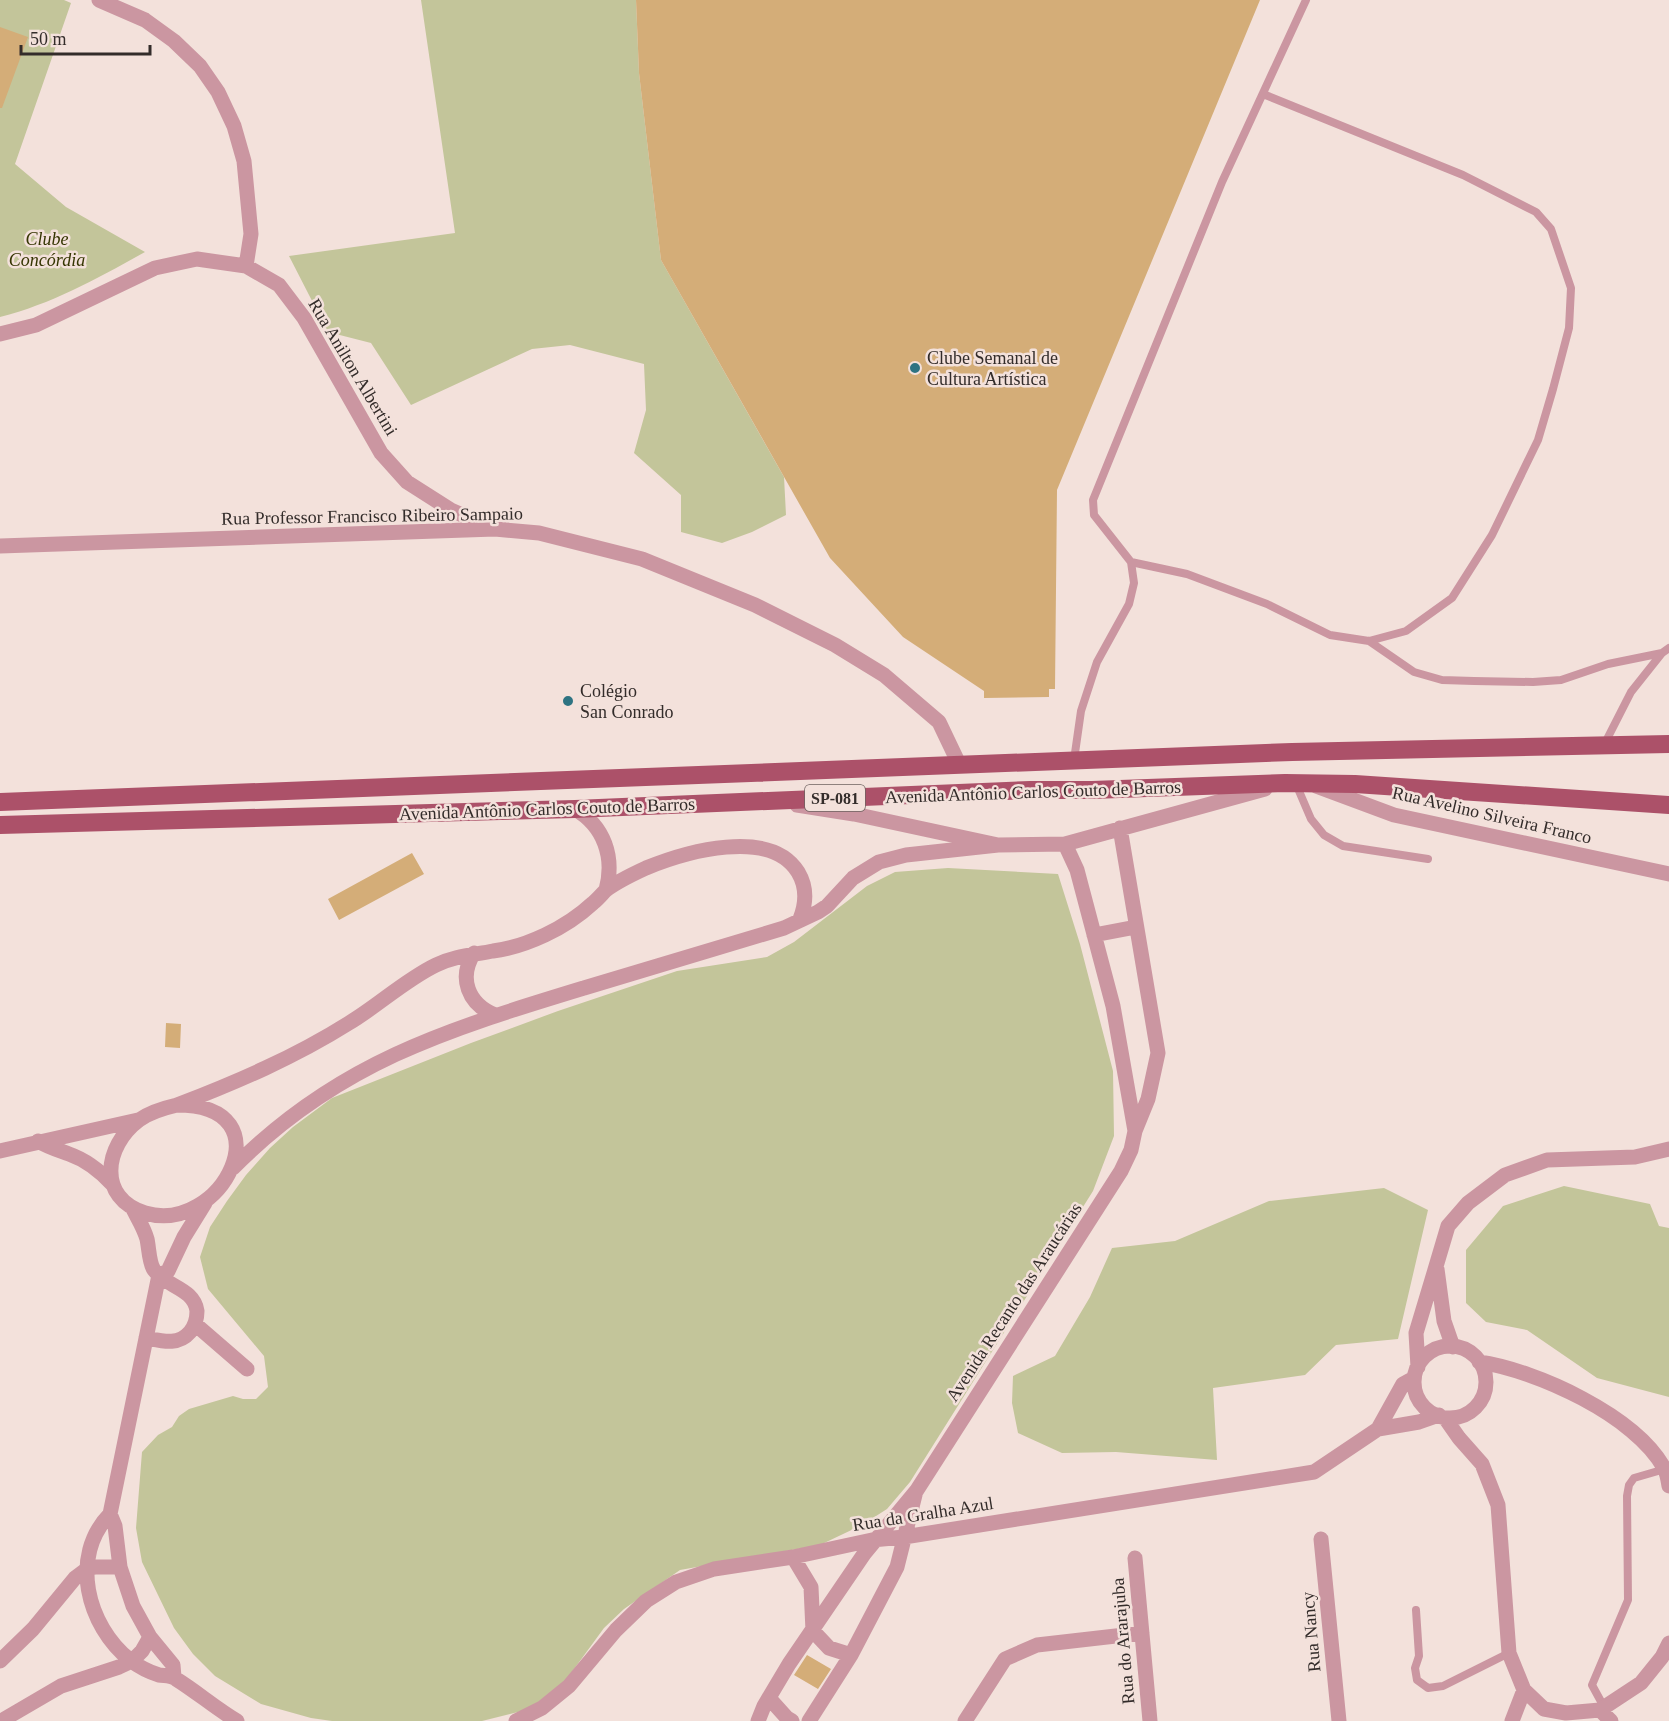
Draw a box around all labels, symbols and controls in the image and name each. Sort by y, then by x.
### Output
scale bar [21,18,150,56]
text: 50 m [30,29,67,49]
park label: Clube Concórdia [9,229,85,270]
street label: Rua Anilton Albertini [304,295,402,439]
place label: Clube Semanal de Cultura Artística [927,348,1058,389]
marker: Clube Semanal de Cultura Artística [908,361,922,375]
street label: Rua Professor Francisco Ribeiro Sampaio [221,503,523,529]
place label: Colégio San Conrado [580,681,674,722]
marker: Colégio San Conrado [561,694,575,708]
street label: Avenida Antônio Carlos Couto de Barros [885,777,1181,807]
street label: Rua Avelino Silveira Franco [1390,782,1594,848]
road number: SP-081 [805,785,865,811]
street label: Avenida Antônio Carlos Couto de Barros [399,794,695,824]
street label: Avenida Recanto das Araucárias [942,1199,1086,1405]
street label: Rua da Gralha Azul [851,1493,995,1535]
street label: Rua do Ararajuba [1108,1577,1138,1705]
street label: Rua Nancy [1298,1591,1324,1673]

